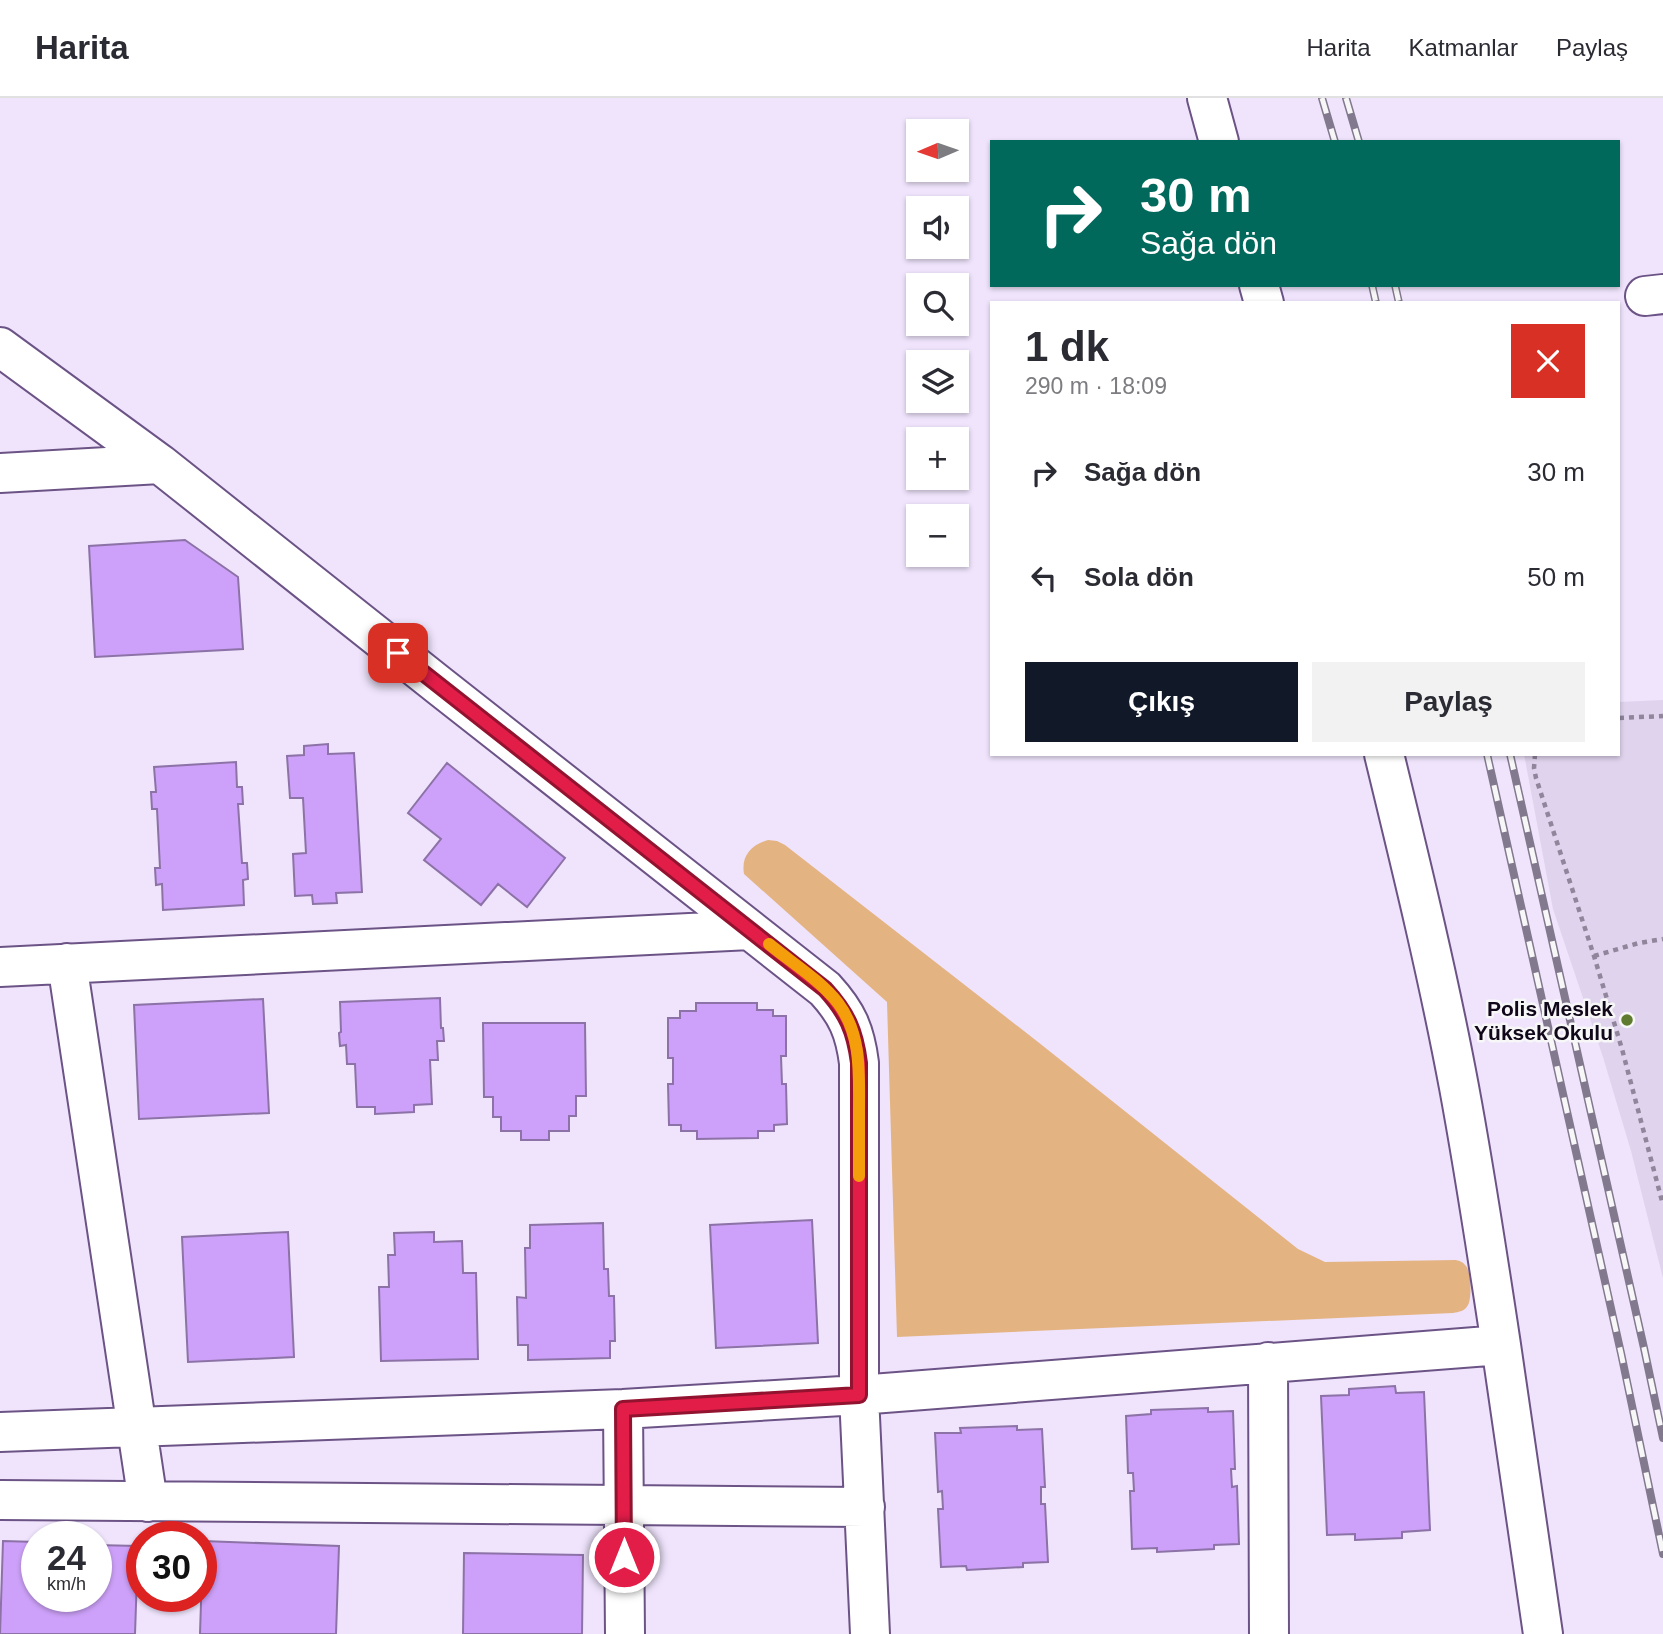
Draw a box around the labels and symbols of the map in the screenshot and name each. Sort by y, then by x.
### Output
north arrow [906,119,970,182]
pin [368,623,428,683]
place label: Polis Meslek Yüksek Okulu [1474,997,1613,1044]
marker: Polis Meslek Yüksek Okulu [1619,1012,1635,1028]
position arrow [587,1520,661,1594]
speed limit sign: 30 [126,1521,217,1612]

